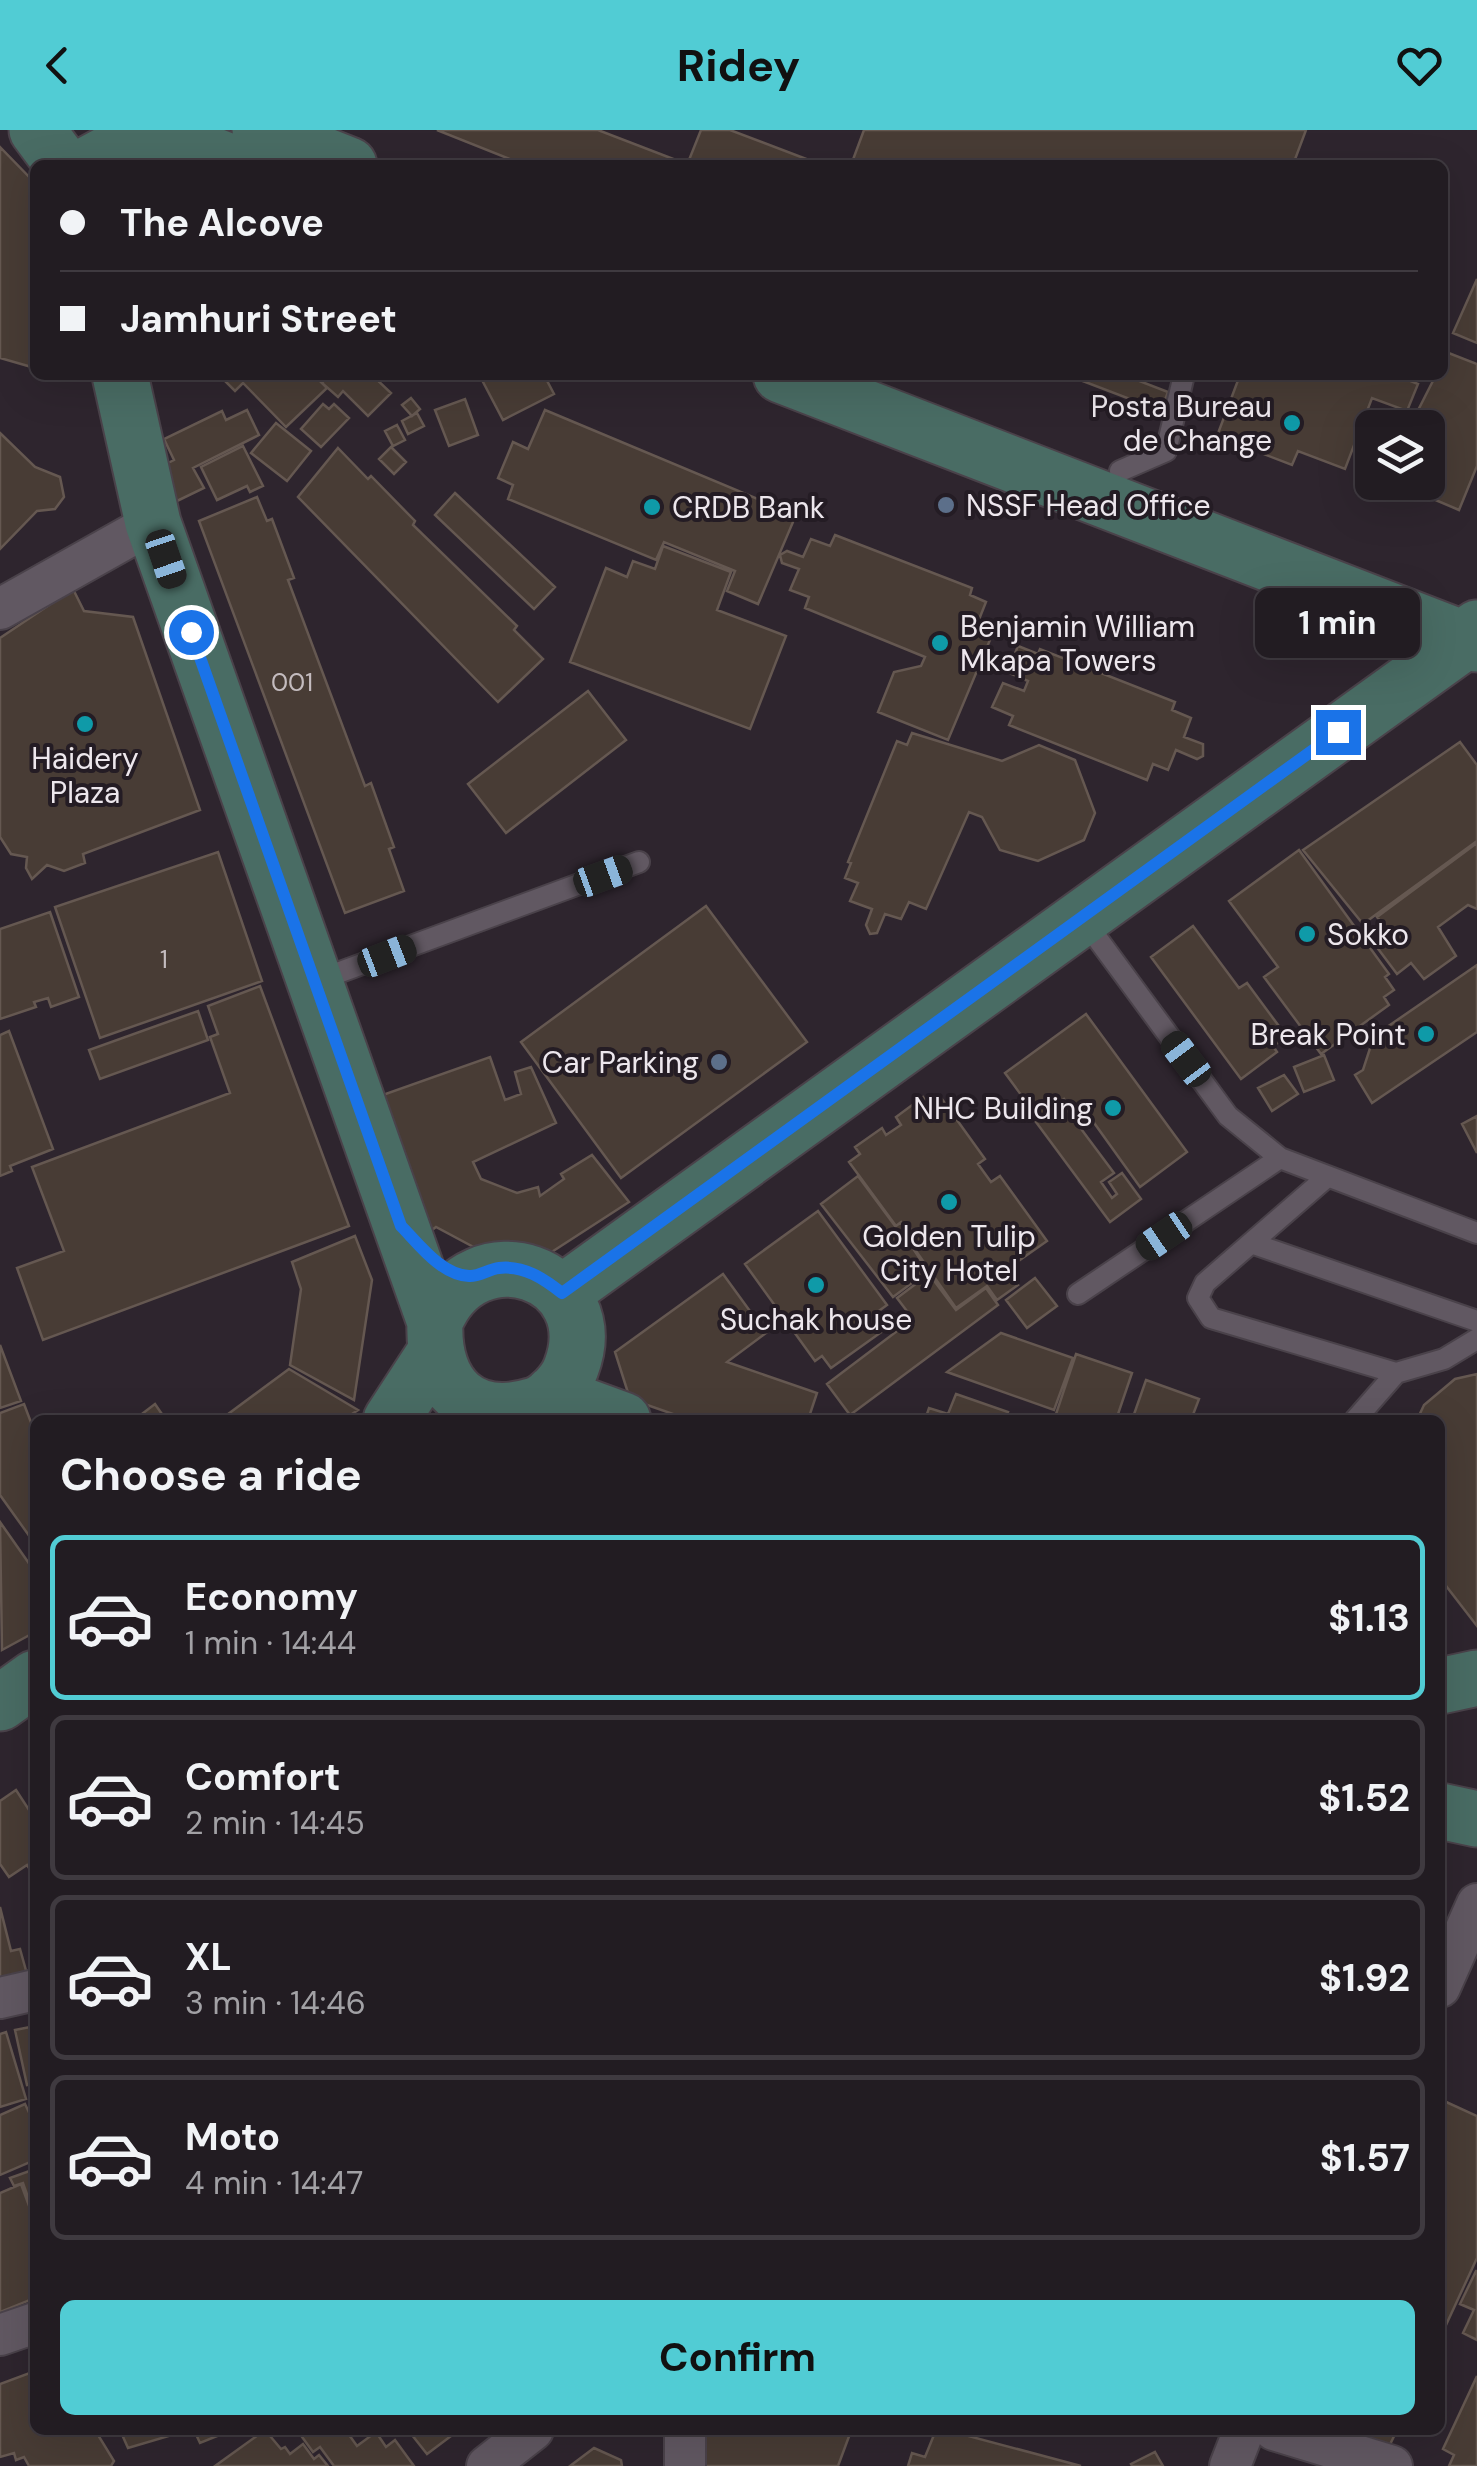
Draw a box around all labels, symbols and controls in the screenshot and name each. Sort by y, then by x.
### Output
text: Ridey [677,36,800,95]
icon: back [30,38,85,93]
icon: heart [1392,38,1447,93]
text: The Alcove [120,198,324,248]
text: Jamhuri Street [120,294,397,344]
place label: Posta Bureau de Change [1091,387,1272,460]
map controls [1355,410,1445,500]
button: layers [1355,410,1445,500]
marker: Posta Bureau de Change [1281,412,1303,434]
place label: NSSF Head Office [966,486,1211,525]
place label: CRDB Bank [672,488,825,527]
marker: NSSF Head Office [935,494,957,516]
marker: CRDB Bank [641,496,663,518]
car [142,526,190,592]
callout: 1 min [1256,587,1420,657]
text: 1 min [1299,602,1376,644]
place label: Benjamin William Mkapa Towers [960,607,1195,680]
route start [169,610,214,655]
marker: Benjamin William Mkapa Towers [929,632,951,654]
house number: 001 [271,666,313,699]
route end [1316,710,1361,755]
marker: Haidery Plaza [74,713,96,735]
place label: Haidery Plaza [31,739,139,812]
car [570,852,636,900]
place label: Sokko [1327,915,1409,954]
marker: Sokko [1296,923,1318,945]
car [354,931,420,981]
house number: 1 [160,943,168,976]
place label: Break Point [1250,1015,1406,1054]
marker: Break Point [1415,1023,1437,1045]
car [1156,1026,1216,1092]
place label: Car Parking [542,1043,699,1082]
marker: Car Parking [708,1051,730,1073]
place label: NHC Building [913,1089,1093,1128]
marker: NHC Building [1102,1097,1124,1119]
marker: Golden Tulip City Hotel [938,1191,960,1213]
car [1131,1207,1197,1265]
place label: Golden Tulip City Hotel [862,1217,1036,1290]
marker: Suchak house [805,1274,827,1296]
place label: Suchak house [720,1300,912,1339]
text: Choose a ride [60,1445,362,1504]
text: Economy [185,1572,358,1622]
icon: car [65,1573,155,1663]
text: $1.13 [1328,1593,1410,1643]
text: 1 min · 14:44 [185,1622,356,1664]
text: Comfort [185,1752,341,1802]
icon: car [65,1753,155,1843]
text: $1.52 [1318,1773,1410,1823]
text: 2 min · 14:45 [185,1802,365,1844]
text: XL [185,1932,232,1982]
icon: car [65,1933,155,2023]
text: $1.92 [1319,1953,1410,2003]
text: 3 min · 14:46 [185,1982,366,2024]
text: Moto [185,2112,280,2162]
icon: car [65,2113,155,2203]
text: $1.57 [1320,2133,1410,2183]
text: 4 min · 14:47 [185,2162,363,2204]
button: Confirm [60,2300,1415,2415]

